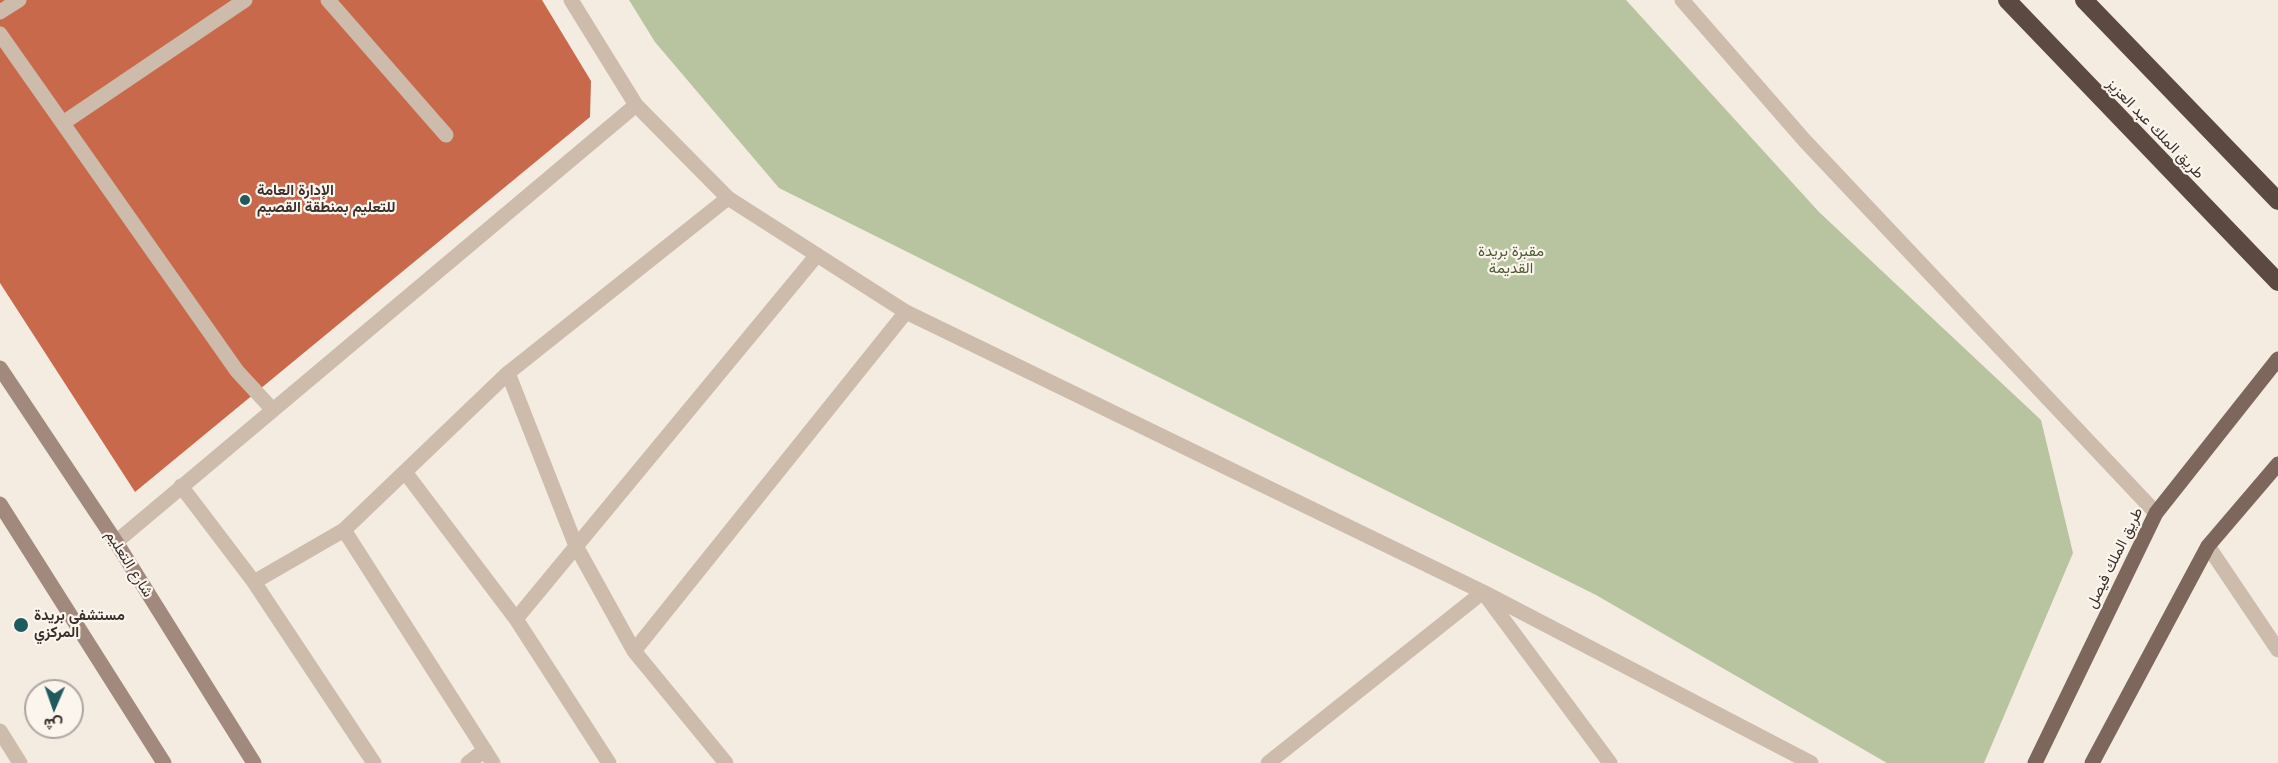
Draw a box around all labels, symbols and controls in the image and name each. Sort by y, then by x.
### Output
street label: طريق الملك عبد العزيز [2103,75,2207,183]
place label: الإدارة العامة للتعليم بمنطقة القصيم [257,182,396,217]
marker: الإدارة العامة للتعليم بمنطقة القصيم [238,193,252,207]
park label: مقبرة بريدة القديمة [1478,243,1544,278]
street label: طريق الملك فيصل [2083,505,2147,611]
street label: شارع التعليم [101,527,157,601]
place label: مستشفى بريدة المركزي [34,607,125,642]
marker: مستشفى بريدة المركزي [12,616,30,634]
north arrow [24,679,84,739]
text: ش [43,714,63,736]

